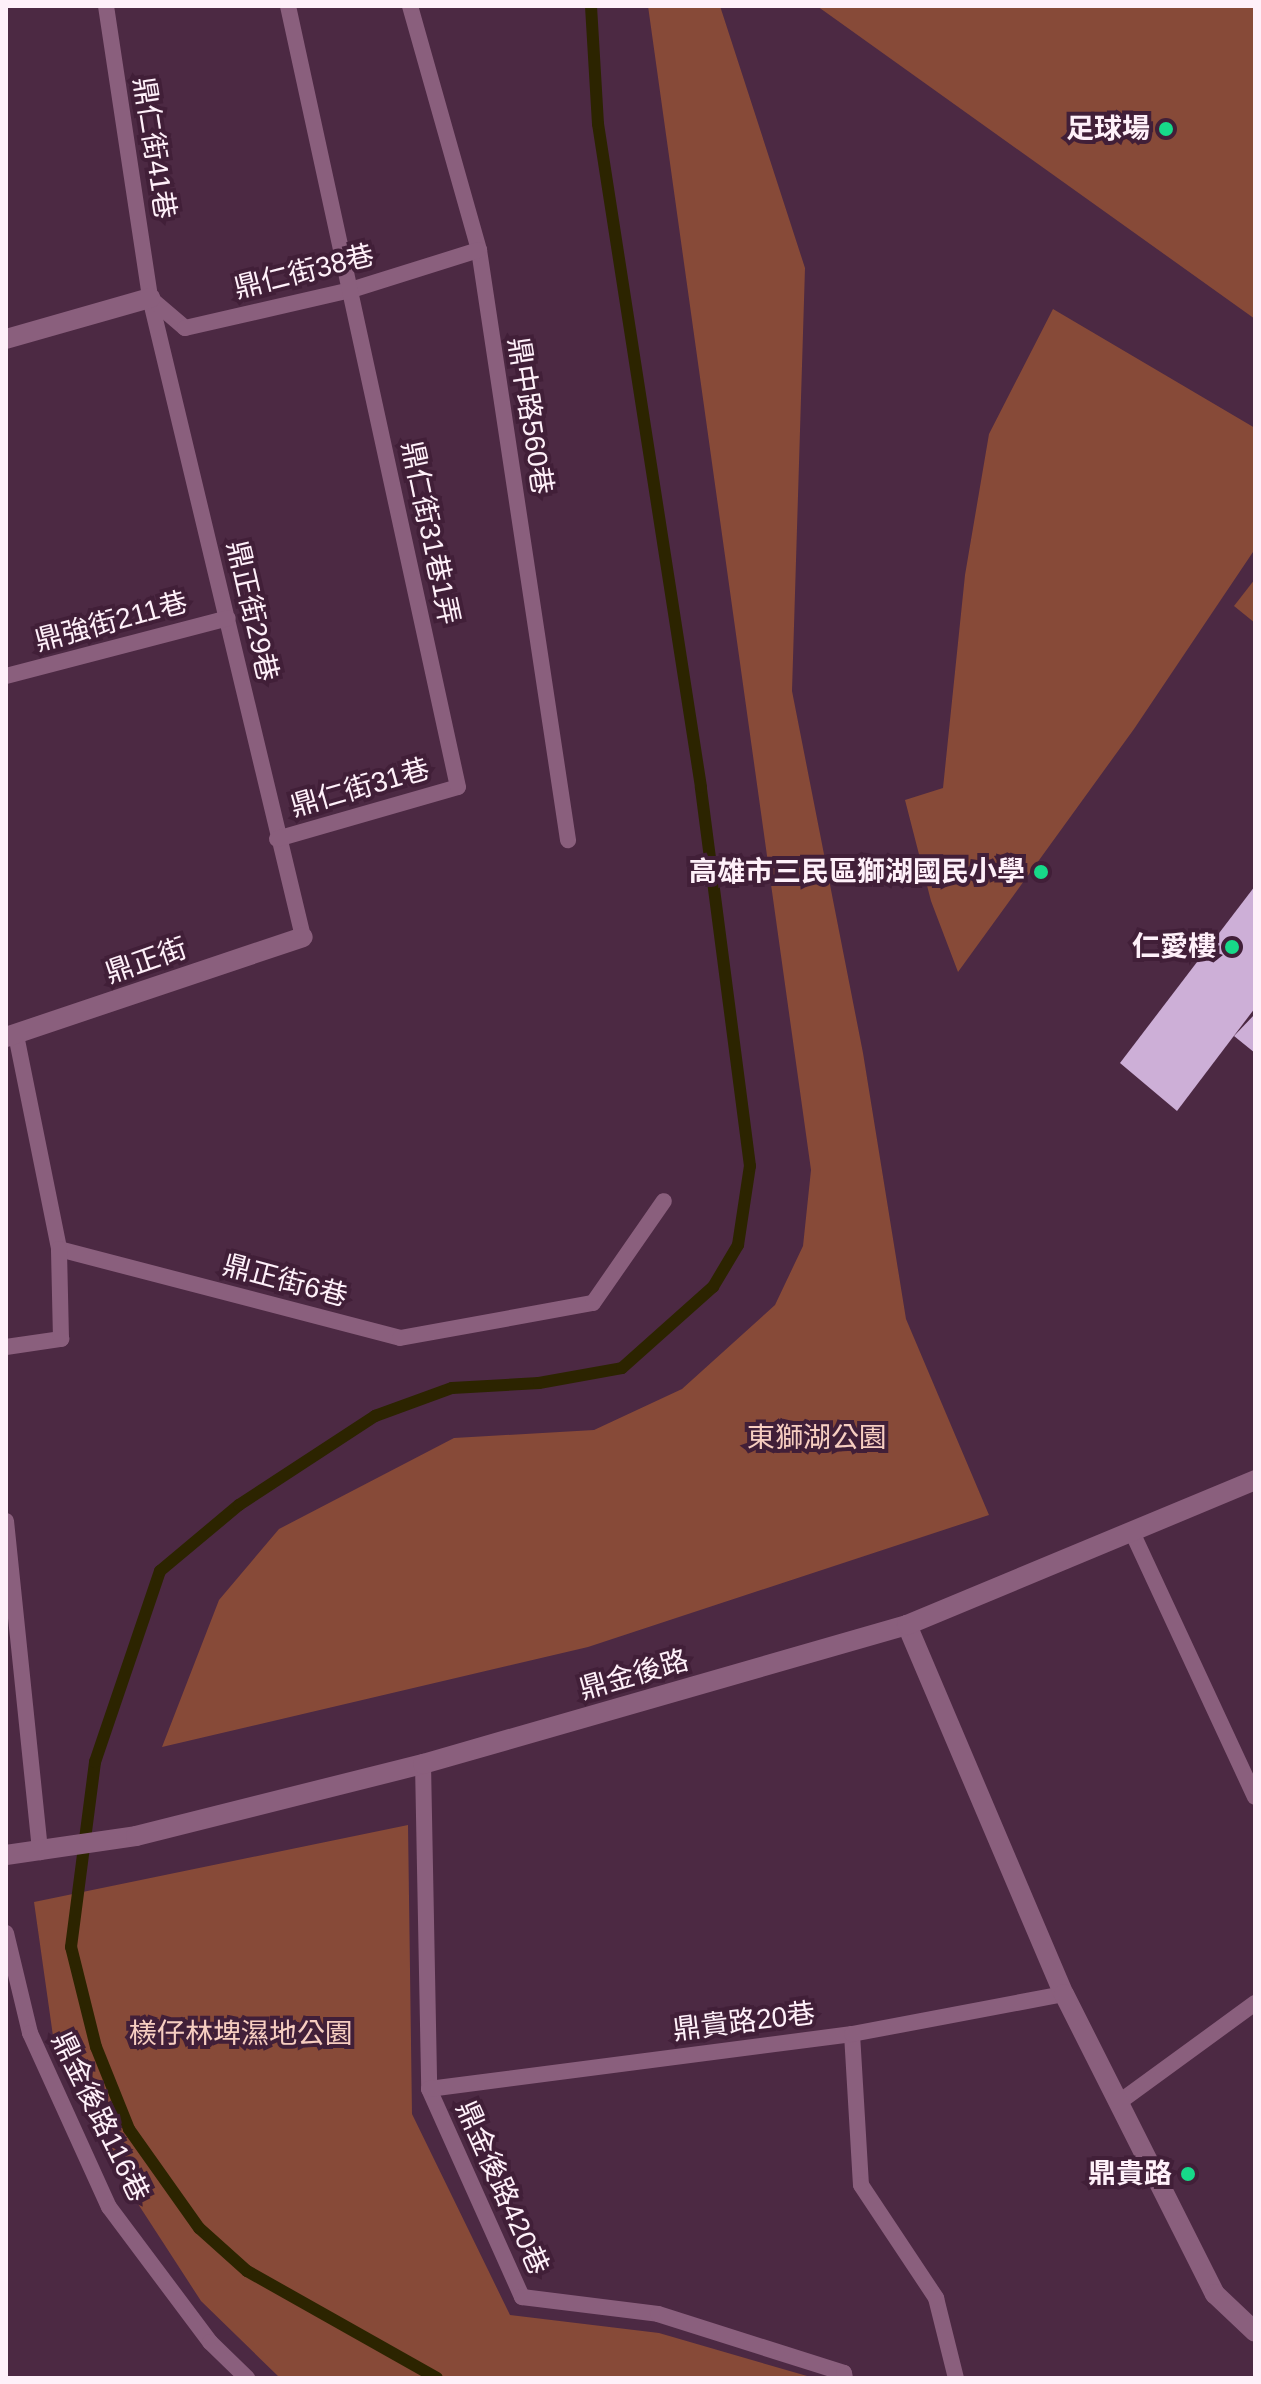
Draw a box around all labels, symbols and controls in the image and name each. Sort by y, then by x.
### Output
street label: 鼎仁街41巷 [126,75,182,221]
place label: 足球場 [1066,112,1150,146]
marker: 足球場 [1157,120,1175,138]
street label: 鼎仁街38巷 [230,238,378,306]
street label: 鼎中路560巷 [501,335,559,497]
street label: 鼎仁街31巷1弄 [394,438,466,628]
street label: 鼎正街29巷 [220,537,284,685]
street label: 鼎強街211巷 [31,586,191,658]
street label: 鼎仁街31巷 [287,752,433,824]
place label: 高雄市三民區獅湖國民小學 [689,855,1025,889]
marker: 高雄市三民區獅湖國民小學 [1032,863,1050,881]
place label: 仁愛樓 [1132,930,1216,964]
street label: 鼎正街 [101,931,191,991]
marker: 仁愛樓 [1223,938,1241,956]
street label: 鼎正街6巷 [219,1248,351,1314]
park label: 東獅湖公園 [747,1421,887,1455]
street label: 鼎金後路 [576,1643,692,1707]
street label: 鼎貴路20巷 [671,1997,817,2047]
park label: 檨仔林埤濕地公園 [129,2017,353,2051]
street label: 鼎金後路116巷 [44,2027,156,2207]
street label: 鼎金後路420巷 [449,2096,555,2280]
place label: 鼎貴路 [1088,2157,1172,2191]
marker: 鼎貴路 [1179,2165,1197,2183]

